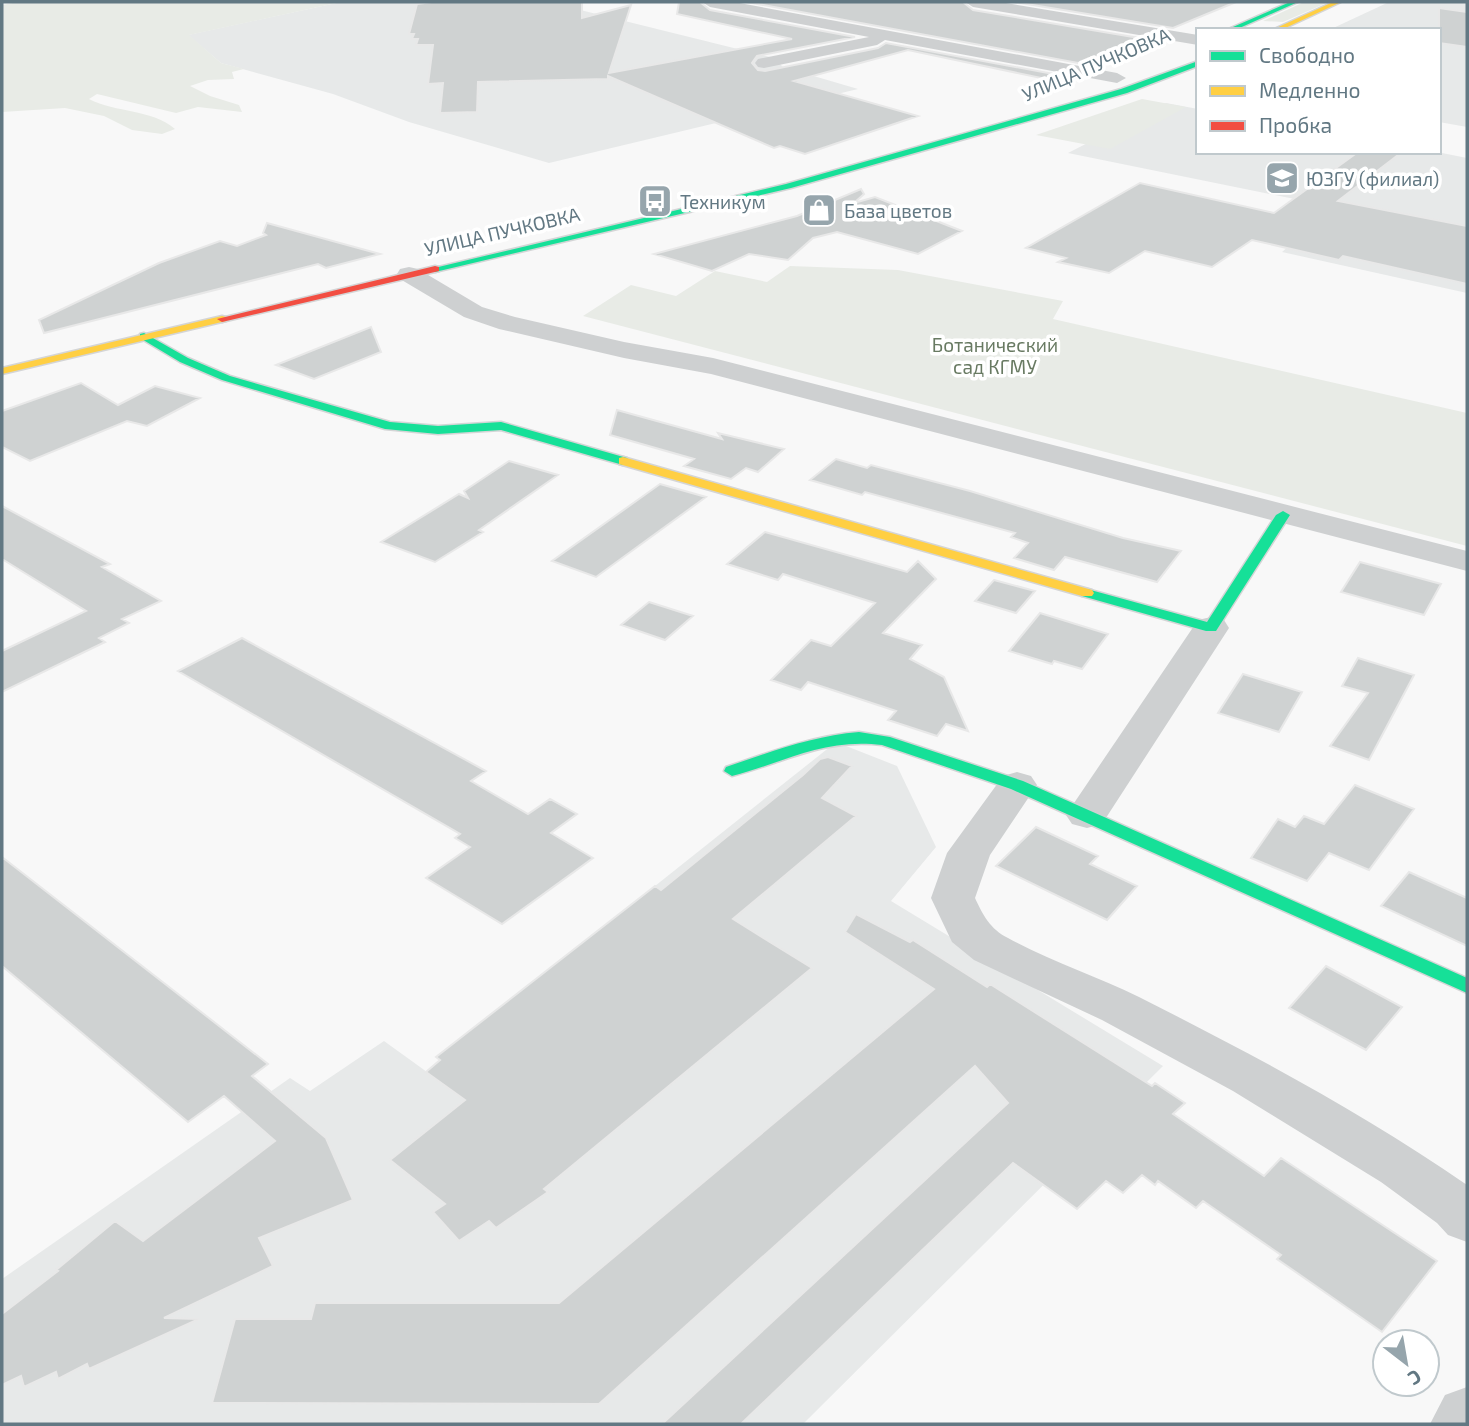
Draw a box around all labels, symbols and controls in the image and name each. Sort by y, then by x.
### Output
street label: УЛИЦА ПУЧКОВКА [1018,22,1174,106]
legend [1196,28,1441,154]
text: Свободно [1259,42,1355,67]
text: Медленно [1259,77,1361,102]
text: Пробка [1259,112,1332,137]
school or university icon: ЮЗГУ (филиал) [1263,159,1301,197]
place label: ЮЗГУ (филиал) [1306,167,1439,190]
bus stop icon: Техникум [636,182,674,220]
place label: Техникум [680,190,766,214]
shop icon: База цветов [800,191,838,229]
place label: База цветов [844,199,952,222]
street label: УЛИЦА ПУЧКОВКА [422,202,582,260]
park label: Ботанический сад КГМУ [932,333,1058,378]
north arrow [1371,1328,1441,1398]
text: С [1404,1365,1426,1391]

